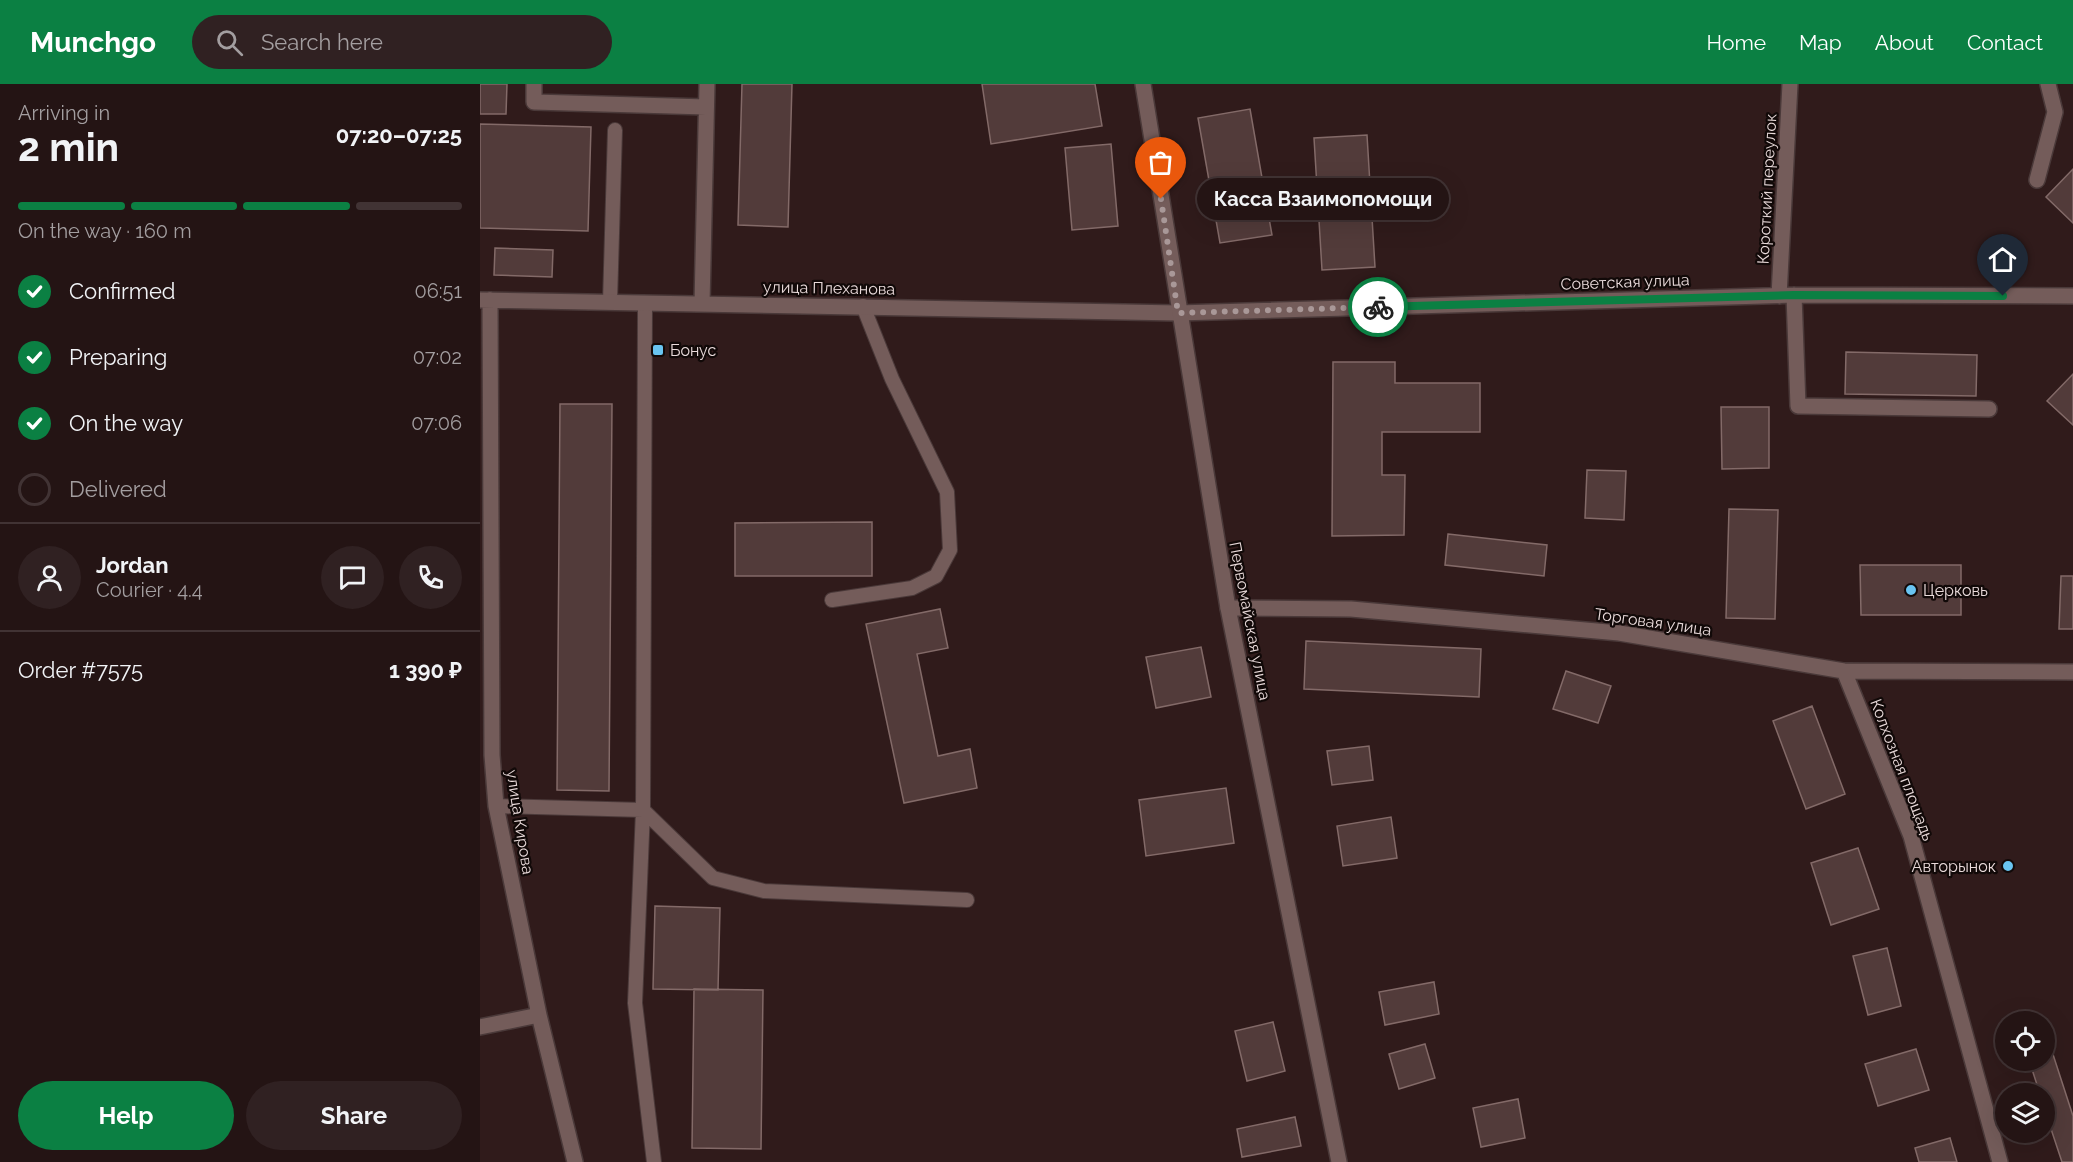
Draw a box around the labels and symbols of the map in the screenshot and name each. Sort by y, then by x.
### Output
street label: Короткий переулок [1754,113,1780,265]
pin [1135,137,1186,199]
callout: Касса Взаимопомощи [1197,178,1449,220]
pin [1977,234,2028,296]
street label: Советская улица [1560,270,1690,294]
street label: улица Плеханова [763,277,895,299]
courier [1348,277,1408,337]
place label: Бонус [670,341,716,360]
marker: Бонус [651,343,665,357]
street label: Первомайская улица [1225,540,1275,702]
place label: Церковь [1923,581,1988,600]
marker: Церковь [1904,583,1918,597]
street label: Торговая улица [1593,604,1713,640]
street label: Колхозная площадь [1866,696,1938,844]
street label: улица Кирова [502,768,538,876]
place label: Авторынок [1912,857,1996,876]
marker: Авторынок [2001,859,2015,873]

